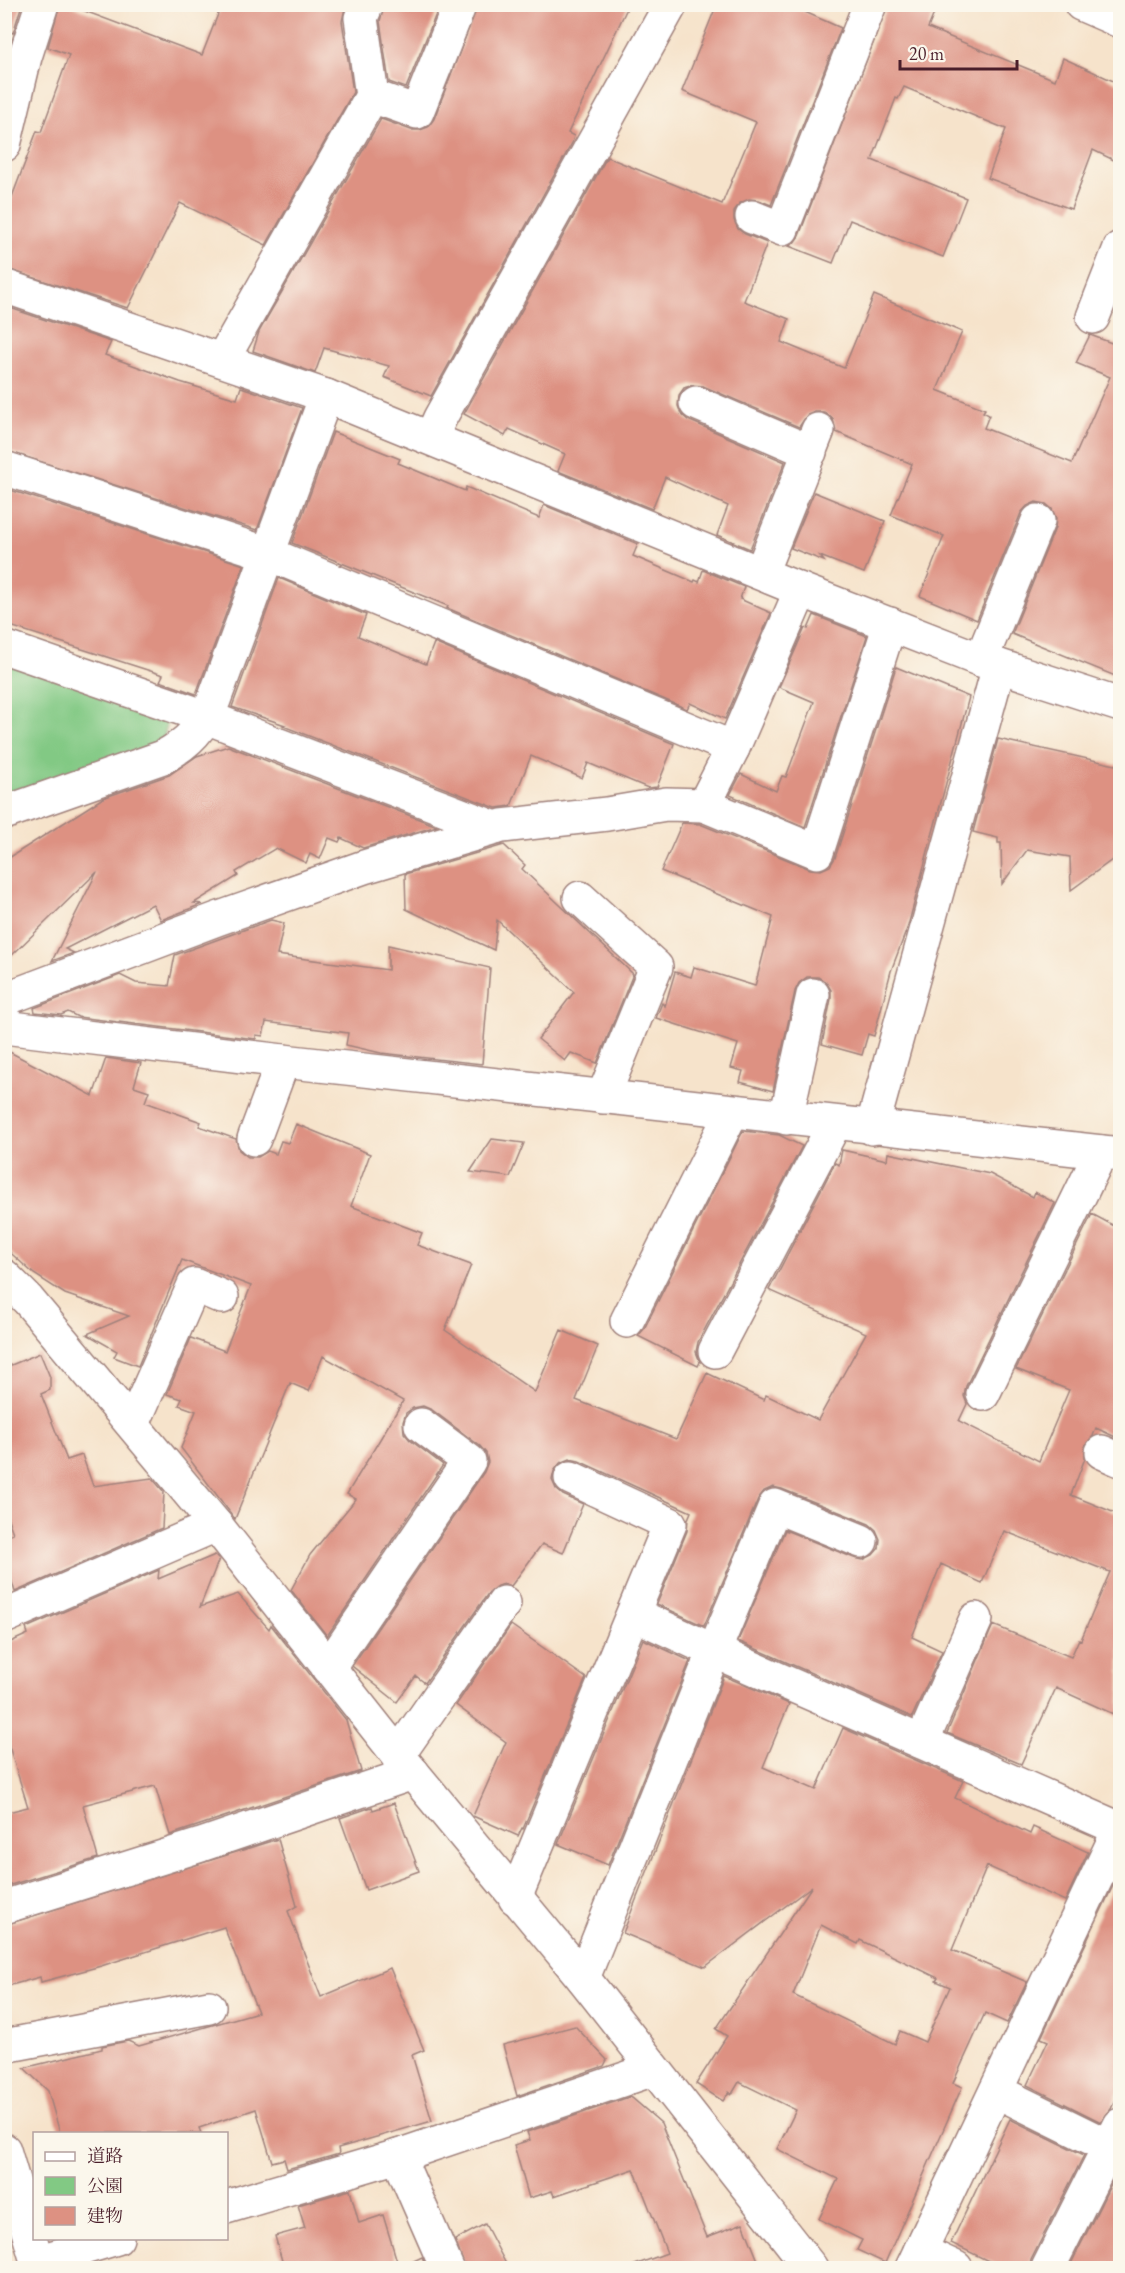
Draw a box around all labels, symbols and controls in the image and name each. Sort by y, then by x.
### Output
scale bar [900,33,1017,71]
text: 20 m [909,42,944,65]
legend [33,2132,228,2240]
text: 道路 [87,2144,123,2167]
text: 公園 [87,2174,123,2197]
text: 建物 [87,2204,123,2227]

